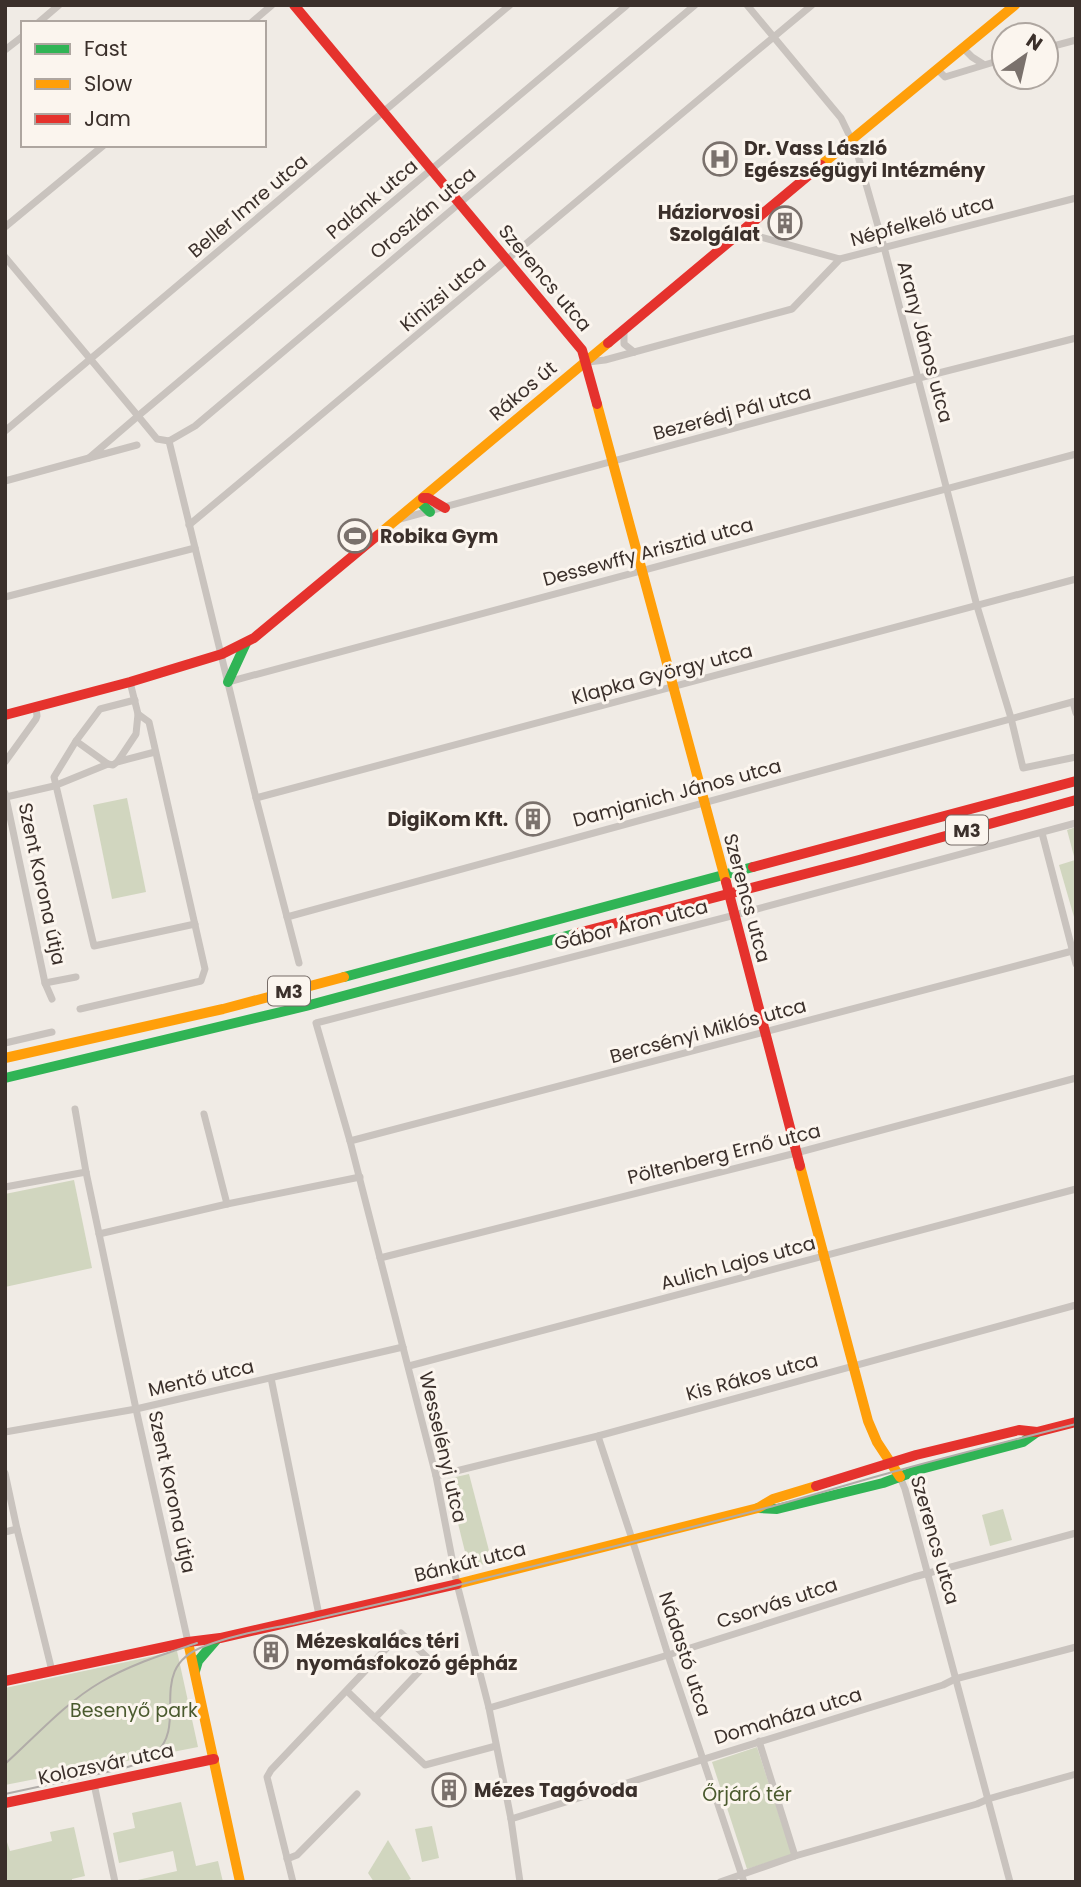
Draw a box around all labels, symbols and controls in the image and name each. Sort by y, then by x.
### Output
legend [21,21,266,147]
north arrow [990,21,1060,91]
text: N [1021,27,1048,58]
text: Fast [84,34,127,63]
text: Slow [84,69,132,98]
text: Jam [84,104,131,133]
place label: Dr. Vass László Egészségügyi Intézmény [744,135,986,184]
hospital icon: Dr. Vass László Egészségügyi Intézmény [701,140,739,178]
street label: Beller Imre utca [182,148,314,264]
street label: Palánk utca [320,153,424,245]
street label: Oroszlán utca [364,161,482,265]
street label: Népfelkelő utca [847,189,997,253]
place label: Háziorvosi Szolgálat [658,199,760,248]
building icon: Háziorvosi Szolgálat [766,204,804,242]
street label: Szerencs utca [492,219,598,337]
street label: Kinizsi utca [394,250,492,338]
street label: Arany János utca [890,258,960,426]
street label: Rákos út [484,355,563,427]
street label: Bezerédj Pál utca [650,379,814,447]
street label: Dessewffy Arisztid utca [540,511,756,593]
sports icon: Robika Gym [336,517,374,555]
place label: Robika Gym [380,523,498,550]
street label: Klapka György utca [569,637,755,711]
street label: Damjanich János utca [570,752,784,834]
street label: Szent Korona útja [12,800,72,968]
building icon: DigiKom Kft. [514,800,552,838]
place label: DigiKom Kft. [387,806,508,833]
road number: M3 [946,816,988,844]
street label: Szerencs utca [717,830,777,966]
street label: Gábor Áron utca [551,893,711,957]
road number: M3 [268,976,310,1006]
street label: Bercsényi Miklós utca [607,992,809,1070]
street label: Pöltenberg Ernő utca [625,1117,823,1191]
street label: Aulich Lajos utca [657,1229,819,1297]
street label: Kis Rákos utca [683,1346,821,1408]
street label: Mentő utca [145,1353,257,1403]
street label: Wesselényi utca [412,1369,474,1525]
street label: Szent Korona útja [142,1408,202,1576]
street label: Szerencs utca [904,1473,966,1607]
street label: Bánkút utca [411,1535,529,1589]
street label: Csorvás utca [713,1571,841,1635]
street label: Nádastó utca [652,1588,718,1720]
place label: Mézeskalács téri nyomásfokozó gépház [296,1628,518,1677]
building icon: Mézeskalács téri nyomásfokozó gépház [252,1633,290,1671]
street label: Domaháza utca [711,1681,865,1751]
park label: Besenyő park [70,1697,198,1724]
street label: Kolozsvár utca [36,1736,176,1792]
building icon: Mézes Tagóvoda [430,1771,468,1809]
place label: Mézes Tagóvoda [474,1777,638,1804]
park label: Őrjáró tér [702,1781,792,1808]

